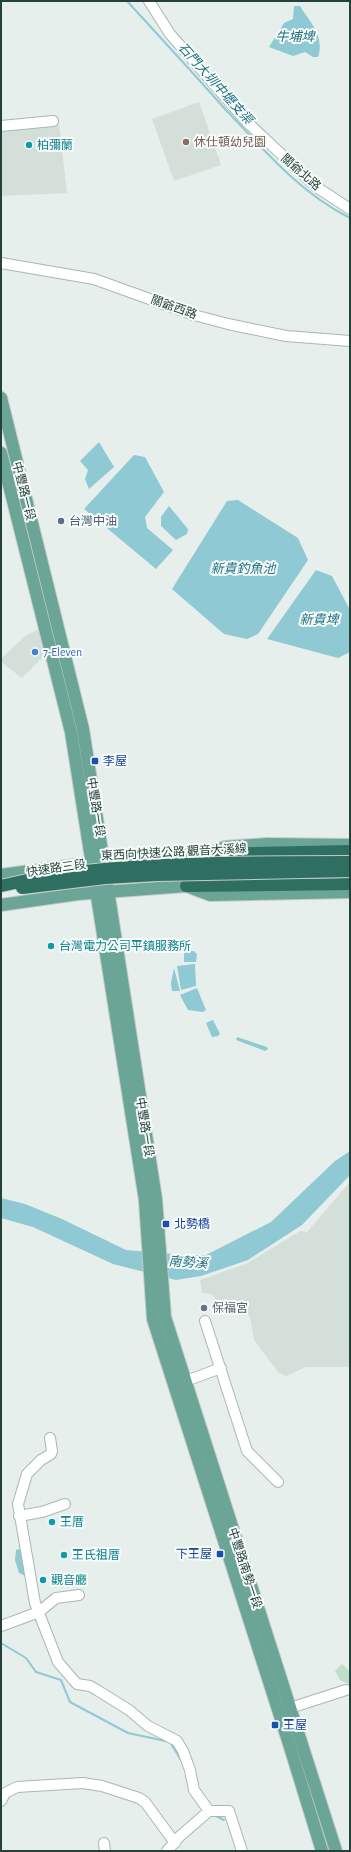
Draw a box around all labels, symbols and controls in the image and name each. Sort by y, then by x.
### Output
water label: 牛埔埤 [275,30,316,44]
water label: 石門大圳中壢支渠 [175,40,257,128]
place label: 休仕頓幼兒園 [194,135,266,148]
marker: 休仕頓幼兒園 [181,137,191,147]
place label: 柏彌蘭 [37,139,73,151]
marker: 柏彌蘭 [24,140,34,150]
street label: 關爺北路 [279,151,324,192]
street label: 關爺西路 [149,292,199,321]
street label: 中豐路一段 [11,460,38,522]
place label: 台灣中油 [69,514,117,527]
marker: 台灣中油 [56,516,66,526]
water label: 新貴釣魚池 [210,562,277,576]
water label: 新貴埤 [299,613,340,627]
place label: 7-Eleven [43,646,82,658]
marker: 7-Eleven [30,647,40,657]
place label: 李屋 [103,755,127,767]
marker: 李屋 [90,756,100,766]
street label: 中豐路一段 [85,776,108,838]
street label: 東西向快速公路 觀音大溪線 [101,841,247,862]
street label: 快速路三段 [25,857,87,878]
place label: 台灣電力公司平鎮服務所 [59,939,191,952]
marker: 台灣電力公司平鎮服務所 [46,941,56,951]
street label: 中豐路一段 [134,1096,157,1158]
place label: 北勢橋 [174,1217,210,1230]
marker: 北勢橋 [161,1219,171,1229]
water label: 南勢溪 [168,1254,210,1271]
place label: 保福宮 [212,1301,248,1314]
marker: 保福宮 [199,1303,209,1313]
place label: 王厝 [60,1516,84,1528]
marker: 王厝 [47,1517,57,1527]
street label: 中豐路南勢一段 [226,1526,265,1610]
place label: 王氏祖厝 [72,1548,120,1561]
place label: 下王屋 [176,1548,212,1560]
marker: 下王屋 [215,1549,225,1559]
marker: 王氏祖厝 [59,1550,69,1560]
place label: 觀音廳 [51,1573,87,1586]
marker: 觀音廳 [38,1575,48,1585]
place label: 王屋 [283,1719,307,1731]
marker: 王屋 [270,1720,280,1730]

